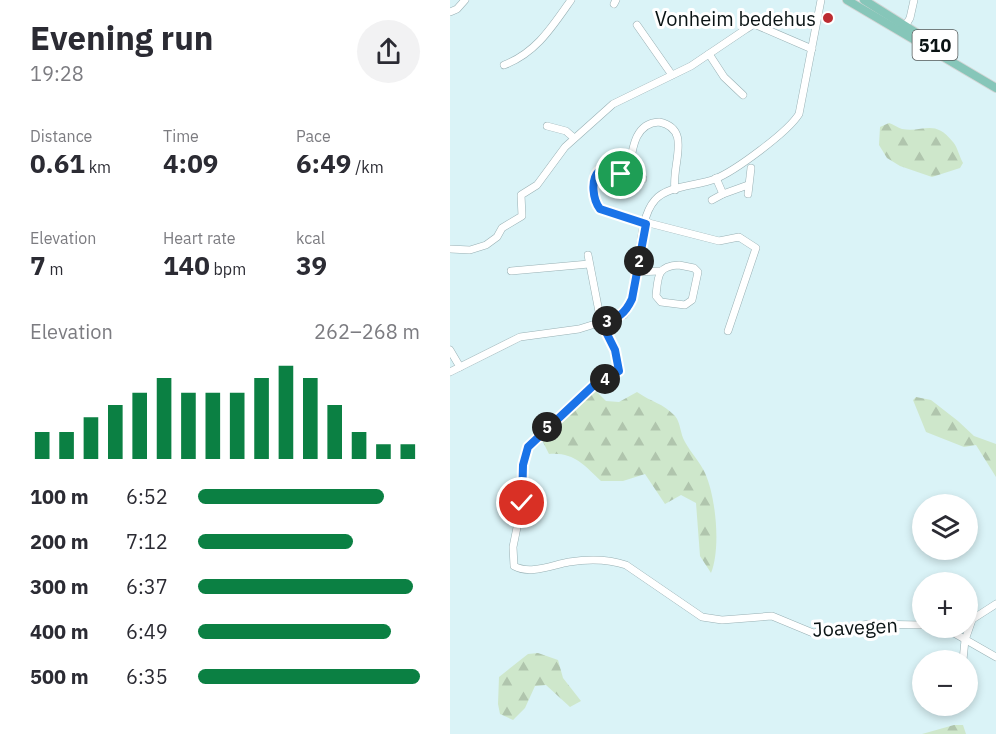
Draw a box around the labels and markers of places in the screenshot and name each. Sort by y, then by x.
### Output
place label: Vonheim bedehus [655,5,816,32]
marker: Vonheim bedehus [821,11,835,25]
pin [595,148,646,199]
pin: 2 [624,246,654,276]
pin: 3 [592,306,622,336]
pin: 4 [590,364,620,394]
pin: 5 [532,412,562,442]
pin [496,477,547,528]

